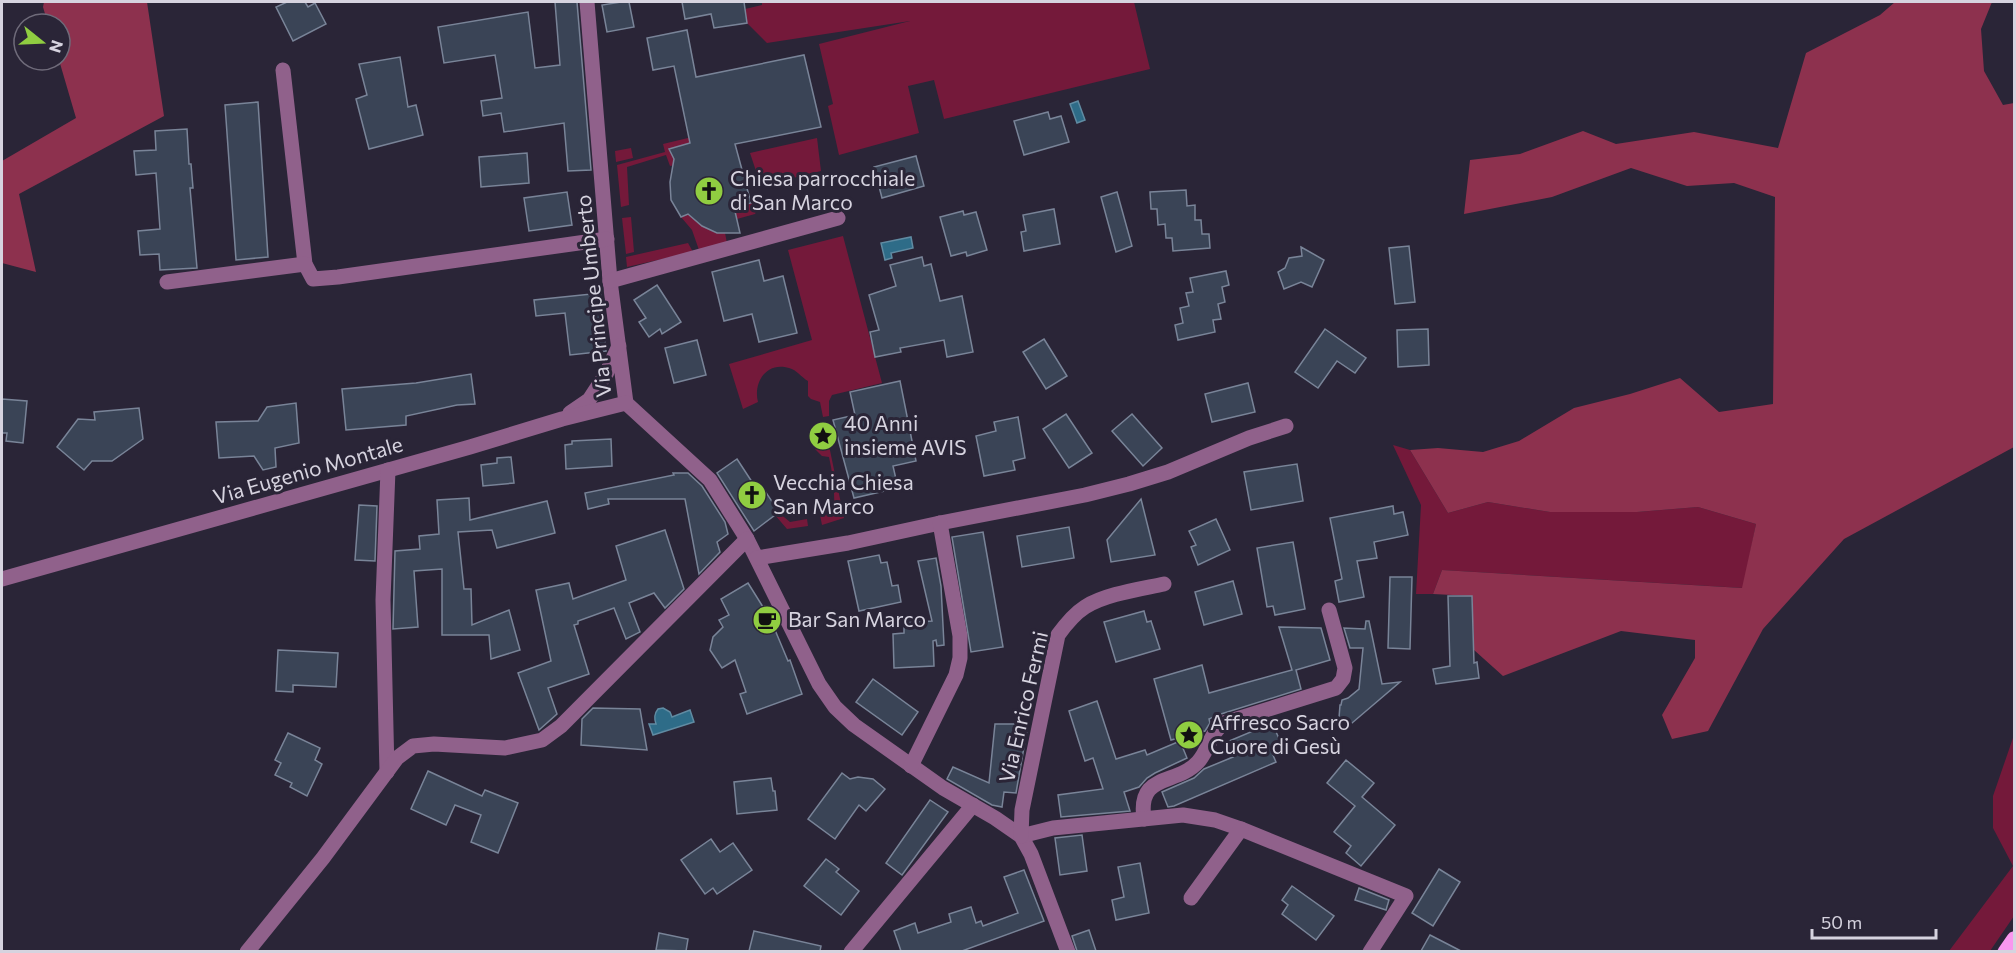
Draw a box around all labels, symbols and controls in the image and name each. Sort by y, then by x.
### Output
north arrow [12,12,72,72]
text: N [46,38,68,55]
place label: Chiesa parrocchiale di San Marco [730,165,915,214]
church icon: Chiesa parrocchiale di San Marco [693,175,725,207]
street label: Via Principe Umberto [569,194,616,399]
place label: 40 Anni insieme AVIS [844,410,966,459]
place icon: 40 Anni insieme AVIS [807,420,839,452]
street label: Via Eugenio Montale [210,431,405,509]
place label: Vecchia Chiesa San Marco [773,469,914,518]
church icon: Vecchia Chiesa San Marco [736,479,768,511]
cafe icon: Bar San Marco [751,604,783,636]
place label: Bar San Marco [788,606,926,631]
street label: Via Enrico Fermi [993,628,1052,785]
place label: Affresco Sacro Cuore di Gesù [1210,709,1350,758]
place icon: Affresco Sacro Cuore di Gesù [1173,719,1205,751]
scale bar [1812,902,1936,940]
text: 50 m [1821,911,1862,933]

